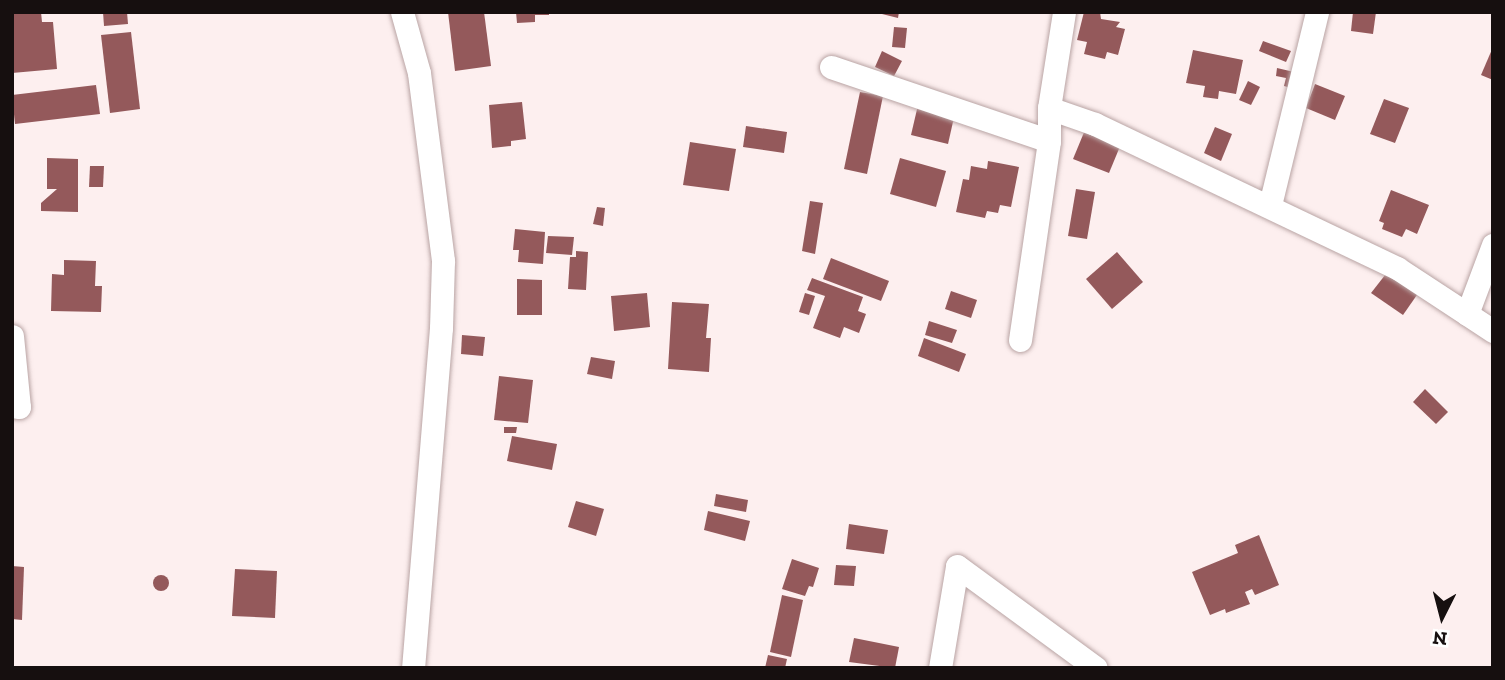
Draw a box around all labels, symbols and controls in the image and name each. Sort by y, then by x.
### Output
north arrow [1407,582,1477,652]
text: N [1431,626,1448,651]

